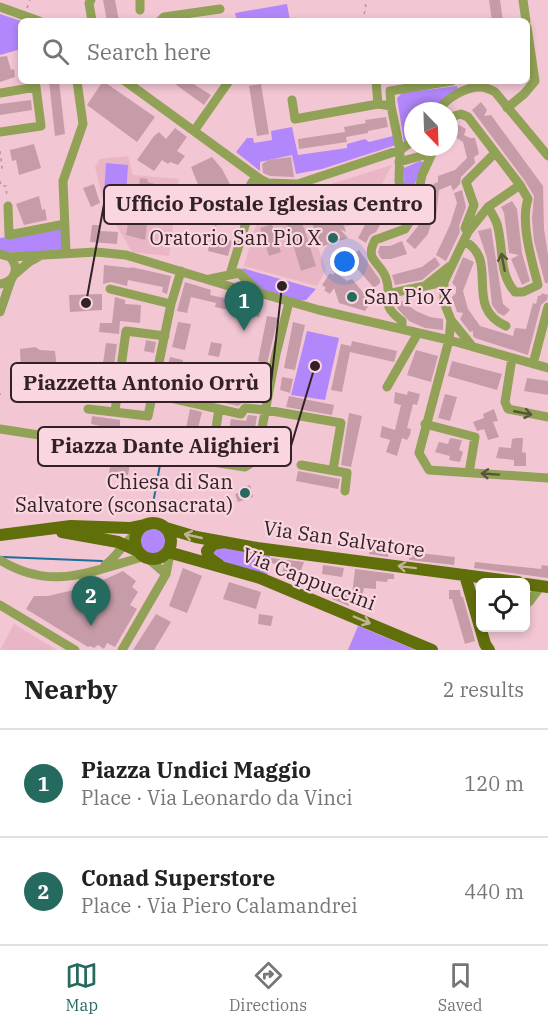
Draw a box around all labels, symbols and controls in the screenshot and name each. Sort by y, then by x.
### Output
search box [18,18,530,84]
icon: search [39,35,72,68]
text: Search here [87,37,211,66]
north arrow [404,102,458,156]
callout: Ufficio Postale Iglesias Centro [104,185,435,224]
text: Ufficio Postale Iglesias Centro [115,189,423,217]
place label: Oratorio San Pio X [149,224,321,251]
marker: Oratorio San Pio X [326,231,340,245]
your location [330,247,359,276]
one-way arrow [497,252,508,272]
pin: 1 [224,282,264,331]
place label: San Pio X [364,283,452,310]
marker: San Pio X [345,290,359,304]
callout: Piazzetta Antonio Orrù [11,363,271,402]
text: Piazzetta Antonio Orrù [23,368,260,396]
one-way arrow [513,408,532,419]
callout: Piazza Dante Alighieri [38,427,291,466]
text: Piazza Dante Alighieri [51,431,279,459]
place label: Chiesa di San Salvatore (sconsacrata) [15,468,233,518]
one-way arrow [480,468,500,479]
marker: Chiesa di San Salvatore (sconsacrata) [238,486,252,500]
street label: Via San Salvatore [262,514,426,563]
one-way arrow [184,529,203,541]
street label: Via Cappuccini [238,541,380,616]
one-way arrow [398,561,417,572]
pin: 2 [72,576,110,626]
map controls [476,578,530,632]
button: locate [476,578,530,632]
one-way arrow [352,615,371,626]
text: Nearby [24,672,118,706]
text: 2 results [443,676,524,703]
text: Piazza Undici Maggio [81,755,311,784]
text: 1 [38,770,50,797]
text: 120 m [464,770,524,797]
text: Place · Via Leonardo da Vinci [81,784,353,811]
text: Conad Superstore [81,863,275,892]
text: 2 [38,878,50,905]
text: 440 m [464,878,524,905]
text: Place · Via Piero Calamandrei [81,892,357,919]
tab: Map [65,959,98,1015]
tab: Directions [229,959,307,1015]
tab: Saved [438,959,483,1015]

